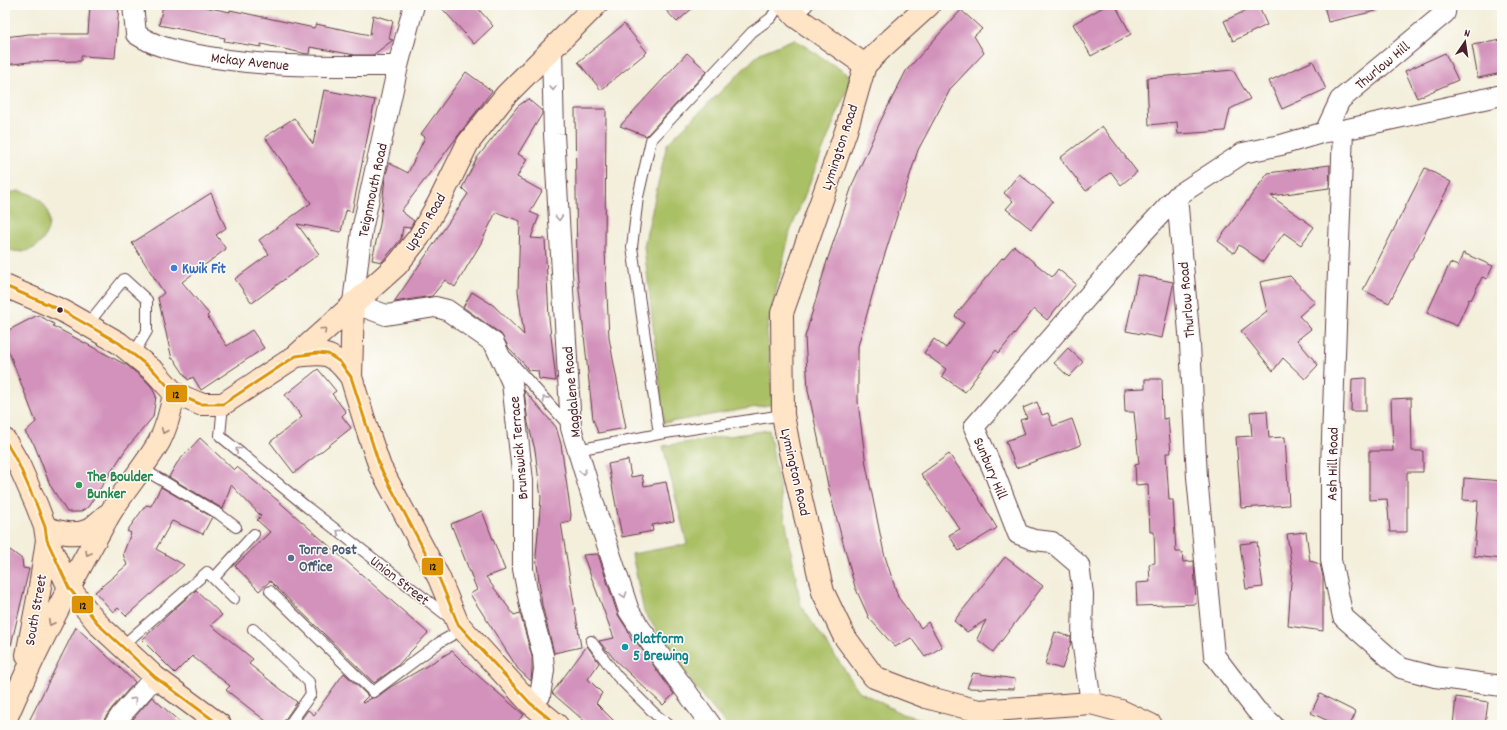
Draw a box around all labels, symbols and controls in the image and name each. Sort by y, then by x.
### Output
north arrow [1445,22,1485,62]
text: N [1462,26,1472,43]
street label: Thurlow Hill [1351,37,1416,96]
street label: Mckay Avenue [210,48,290,78]
one-way arrow [549,85,557,91]
street label: Lymington Road [817,102,865,194]
street label: Teignmouth Road [353,141,395,240]
street label: Upton Road [401,190,453,256]
one-way arrow [555,215,563,221]
place label: Kwik Fit [182,259,226,281]
street label: Thurlow Road [1174,261,1202,339]
marker: Kwik Fit [169,263,179,273]
unlabelled marker [55,305,65,315]
one-way arrow [319,327,327,334]
street label: Magdalene Road [558,345,588,438]
line badge: 12 [165,384,188,403]
text: 12 [172,388,180,404]
street label: Brunswick Terrace [504,395,535,500]
one-way arrow [542,396,550,404]
one-way arrow [161,426,169,434]
street label: Lymington Road [773,426,815,518]
street label: Ash Hill Road [1322,427,1346,501]
street label: Sunbury Hill [966,434,1012,504]
one-way arrow [235,448,242,455]
place label: The Boulder Bunker [87,467,153,506]
one-way arrow [578,468,587,475]
marker: The Boulder Bunker [74,480,84,490]
one-way arrow [336,530,343,537]
place label: Torre Post Office [299,540,357,579]
one-way arrow [85,549,93,556]
street label: Union Street [364,551,434,612]
marker: Torre Post Office [286,553,296,563]
line badge: 12 [421,557,444,576]
text: 12 [429,560,437,576]
street label: South Street [20,573,54,648]
one-way arrow [619,592,628,599]
line badge: 12 [71,595,94,614]
text: 12 [79,599,87,615]
one-way arrow [48,619,56,626]
place label: Platform 5 Brewing [633,629,689,668]
marker: Platform 5 Brewing [620,642,630,652]
one-way arrow [129,698,136,705]

